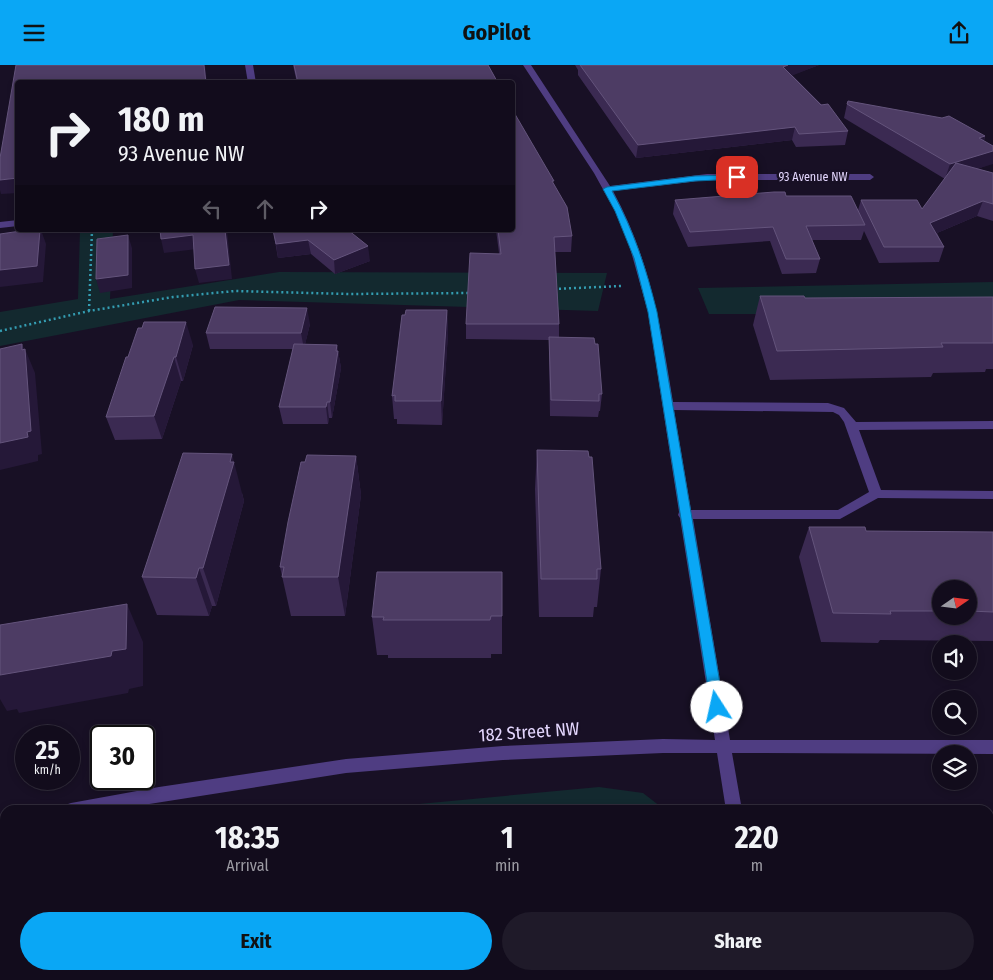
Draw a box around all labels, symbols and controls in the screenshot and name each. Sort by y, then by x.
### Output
icon: menu [20,19,48,47]
text: GoPilot [463,19,530,46]
icon: share [945,19,973,47]
text: 180 m [118,98,204,140]
icon: right [35,100,100,165]
text: 93 Avenue NW [118,140,244,167]
pin [716,156,758,198]
icon: arrive [723,163,751,191]
street label: 93 Avenue NW [779,170,847,184]
icon: left [198,195,226,223]
icon: ahead [251,195,279,223]
icon: right [304,195,332,223]
north arrow [932,580,978,625]
map controls [932,580,977,790]
button: sound [932,635,977,680]
position arrow [690,680,742,732]
button: search [932,690,977,735]
street label: 182 Street NW [478,717,581,746]
speed limit sign: 30 [90,725,155,790]
text: 25 [36,736,59,766]
button: layers [932,745,977,790]
text: km/h [34,763,61,777]
text: 18:35 [215,820,280,856]
text: 1 [501,820,514,856]
text: 220 [735,820,779,856]
text: Arrival [226,856,269,875]
text: min [495,856,520,875]
text: m [751,856,763,875]
button: Exit [20,912,492,970]
button: Share [502,912,974,970]

